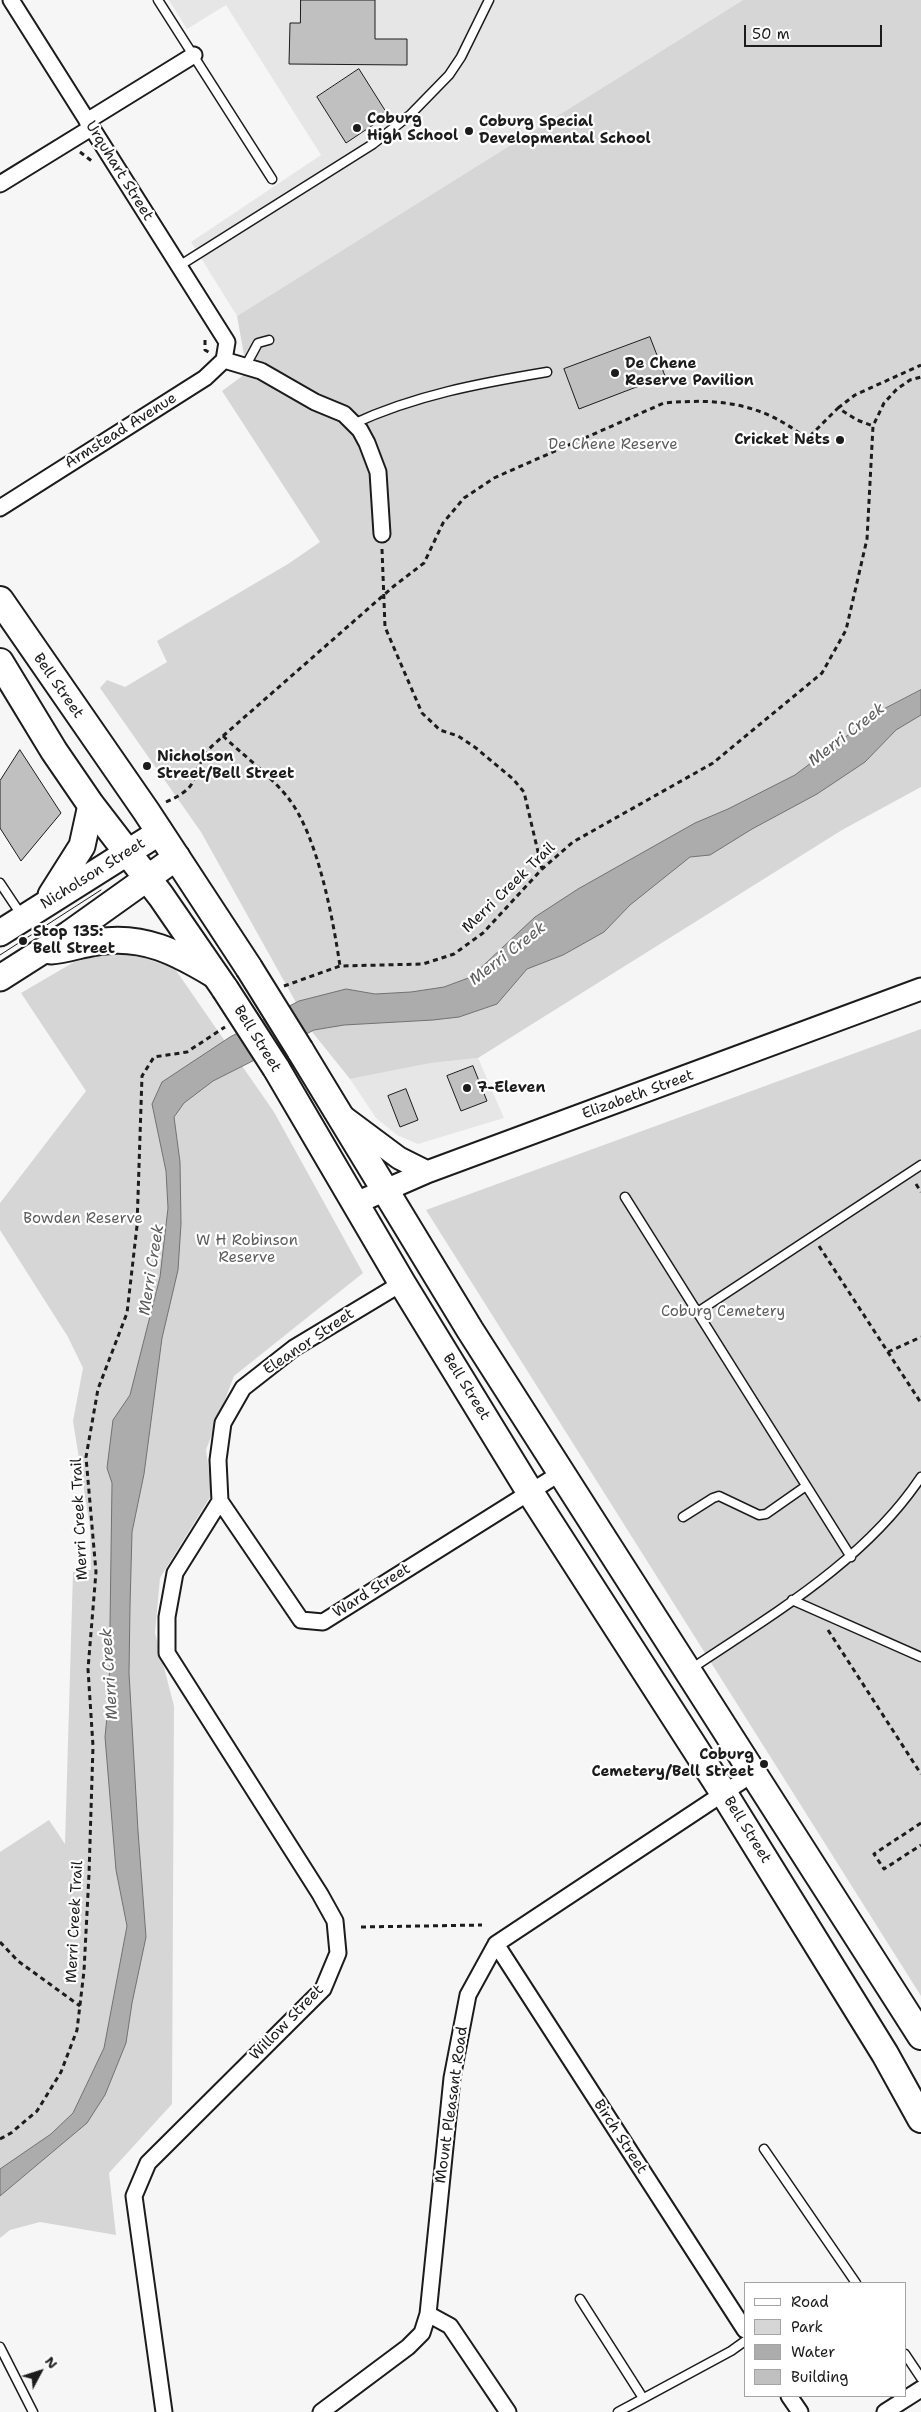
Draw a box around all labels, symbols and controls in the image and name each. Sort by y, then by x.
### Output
scale bar [746,15,884,47]
text: 50 m [752,24,790,44]
place label: Coburg High School [367,110,458,145]
place label: Coburg Special Developmental School [479,113,651,148]
street label: Urquhart Street [81,118,157,224]
marker: Coburg High School [351,122,363,134]
marker: Coburg Special Developmental School [463,125,475,137]
place label: De Chene Reserve Pavilion [625,355,754,390]
marker: De Chene Reserve Pavilion [609,367,621,379]
street label: Armstead Avenue [62,389,180,473]
place label: Cricket Nets [734,431,830,449]
marker: Cricket Nets [834,434,846,446]
park label: De Chene Reserve [548,436,678,454]
street label: Bell Street [29,650,87,722]
water label: Merri Creek [805,699,889,771]
place label: Nicholson Street/Bell Street [157,748,294,783]
marker: Nicholson Street/Bell Street [141,760,153,772]
street label: Nicholson Street [37,835,149,913]
street label: Merri Creek Trail [459,839,559,937]
water label: Merri Creek [466,918,550,990]
place label: Stop 135: Bell Street [33,923,115,958]
marker: Stop 135: Bell Street [17,935,29,947]
street label: Bell Street [229,1002,285,1076]
street label: Elizabeth Street [580,1066,696,1124]
place label: 7-Eleven [477,1079,545,1097]
marker: 7-Eleven [461,1082,473,1094]
park label: Bowden Reserve [23,1210,143,1228]
water label: Merri Creek [135,1223,169,1317]
park label: W H Robinson Reserve [196,1232,298,1267]
park label: Coburg Cemetery [661,1303,785,1321]
street label: Eleanor Street [260,1305,358,1379]
street label: Bell Street [438,1350,494,1424]
street label: Merri Creek Trail [68,1457,92,1581]
street label: Ward Street [330,1560,414,1622]
water label: Merri Creek [97,1627,123,1721]
place label: Coburg Cemetery/Bell Street [591,1746,754,1781]
marker: Coburg Cemetery/Bell Street [758,1758,770,1770]
street label: Bell Street [719,1793,775,1867]
street label: Merri Creek Trail [63,1860,87,1984]
street label: Willow Street [246,1981,328,2065]
street label: Mount Pleasant Road [432,2025,472,2185]
street label: Birch Street [589,2096,651,2178]
legend [744,2282,906,2397]
text: Road [791,2292,829,2312]
text: Park [791,2317,823,2337]
text: Water [791,2342,835,2362]
north arrow [15,2347,65,2397]
text: N [41,2352,62,2372]
text: Building [791,2367,848,2387]

